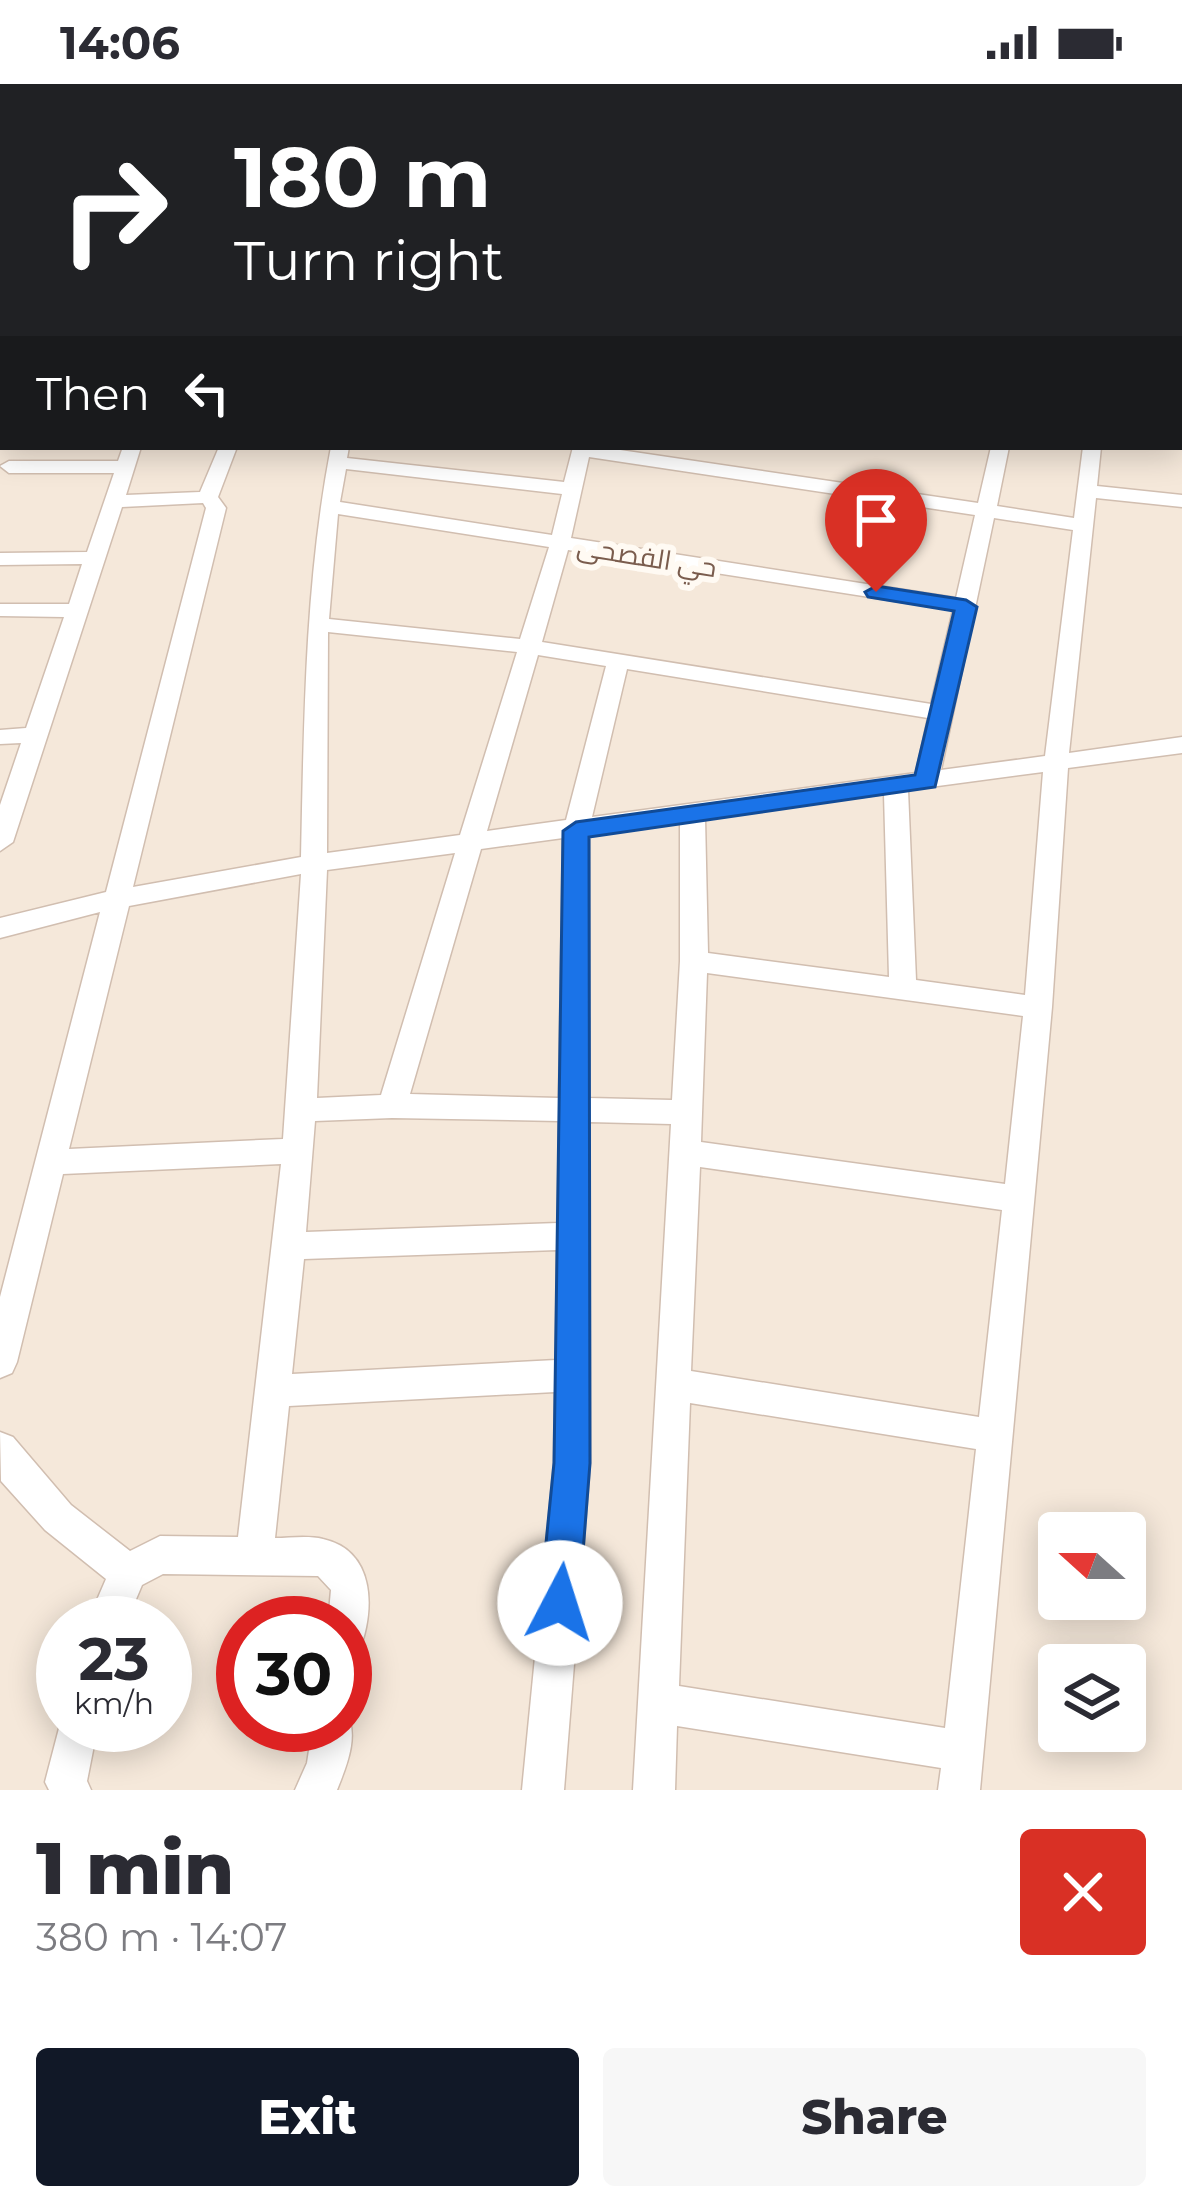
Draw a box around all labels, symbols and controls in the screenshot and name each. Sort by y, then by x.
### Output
text: 14:06 [60,15,180,70]
text: 180 m [234,126,491,228]
icon: right [36,132,192,288]
text: Turn right [234,228,504,294]
icon: left [174,360,240,426]
text: Then [36,366,150,421]
pin [825,469,927,592]
icon: arrive [843,487,909,553]
street label: حي الفصحى [574,530,719,589]
north arrow [1038,1512,1146,1620]
map controls [1038,1512,1146,1752]
position arrow [497,1540,623,1666]
speed limit sign: 30 [216,1596,372,1752]
text: 23 [79,1622,149,1695]
button: layers [1038,1644,1146,1752]
text: km/h [74,1685,154,1722]
text: 1 min [36,1824,234,1912]
button: close [1020,1829,1146,1955]
text: 380 m · 14:07 [36,1913,287,1961]
button: Exit [36,2048,579,2186]
button: Share [603,2048,1146,2186]

